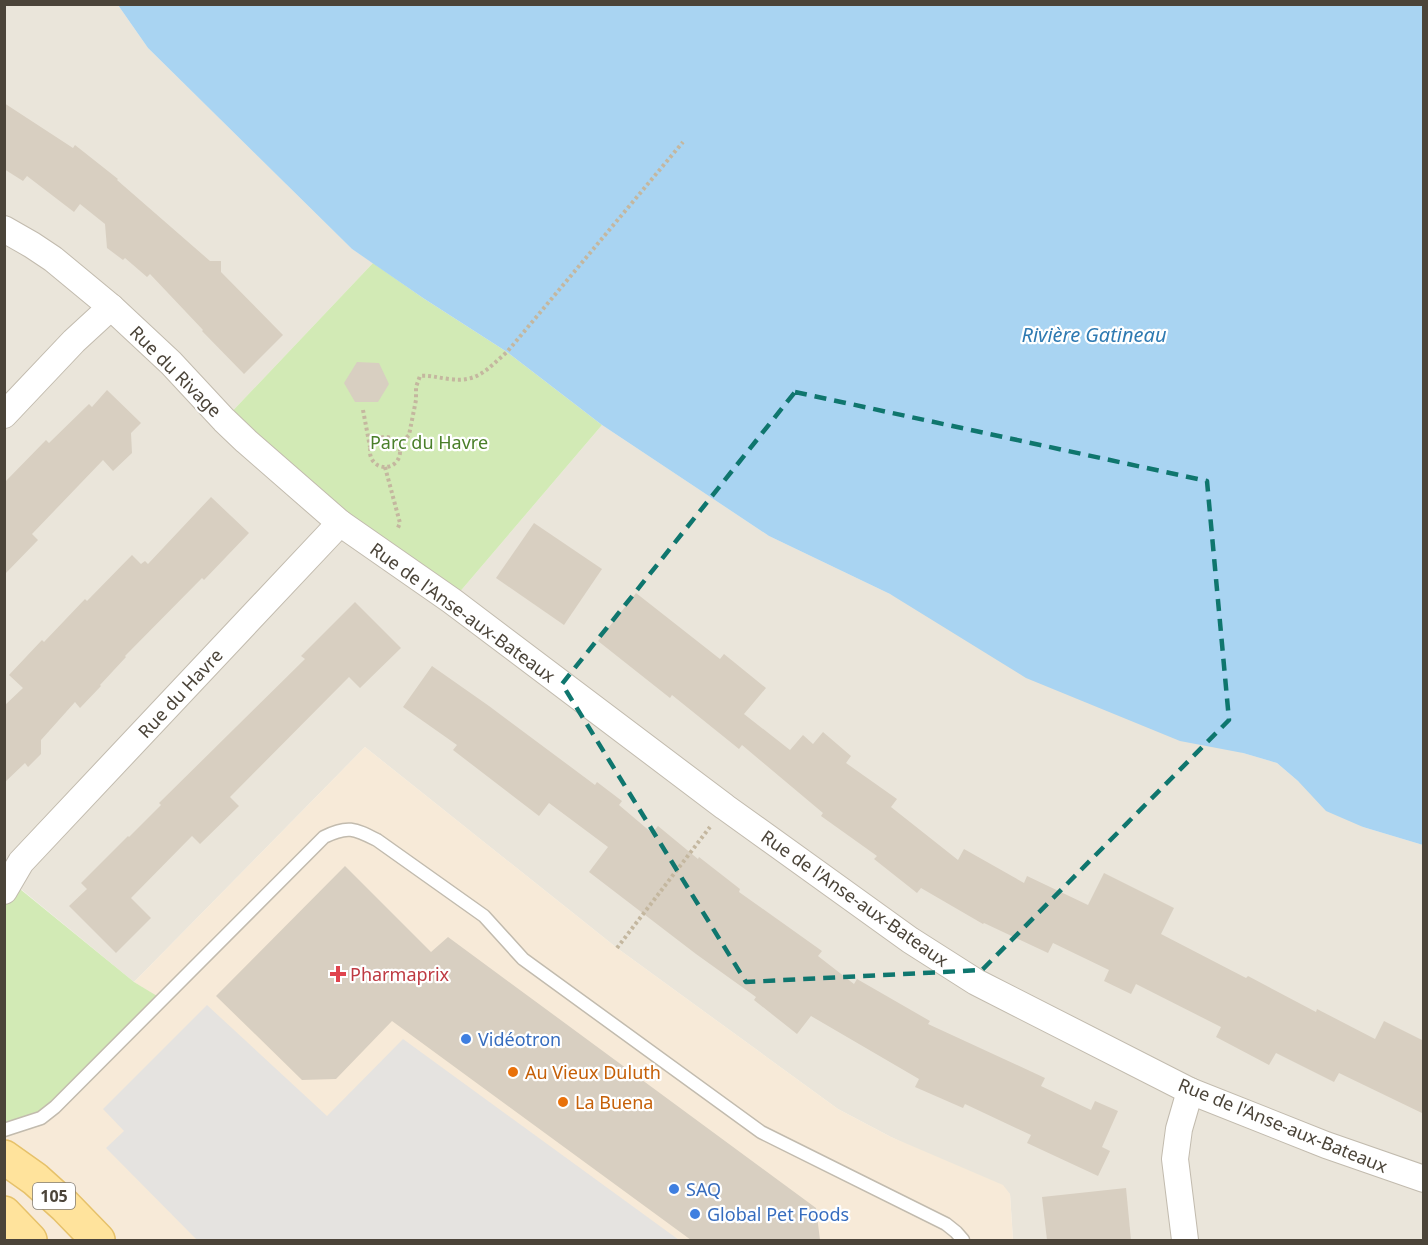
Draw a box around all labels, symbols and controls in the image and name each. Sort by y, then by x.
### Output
street label: Rue du Rivage [125,320,227,422]
water label: Rivière Gatineau [1021,321,1167,348]
park label: Parc du Havre [370,430,488,454]
street label: Rue de l'Anse-aux-Bateaux [366,537,561,688]
street label: Rue du Havre [132,643,228,743]
street label: Rue de l'Anse-aux-Bateaux [757,824,954,972]
place label: Pharmaprix [350,962,450,986]
marker: Pharmaprix [331,967,345,981]
place label: Vidéotron [478,1027,561,1051]
marker: Vidéotron [459,1032,473,1046]
place label: Au Vieux Duluth [525,1060,661,1084]
marker: Au Vieux Duluth [506,1065,520,1079]
street label: Rue de l'Anse-aux-Bateaux [1175,1072,1392,1178]
place label: La Buena [575,1090,653,1114]
marker: La Buena [556,1095,570,1109]
place label: SAQ [686,1177,721,1201]
marker: SAQ [667,1182,681,1196]
road number: 105 [33,1183,75,1209]
place label: Global Pet Foods [707,1202,849,1226]
marker: Global Pet Foods [688,1207,702,1221]

